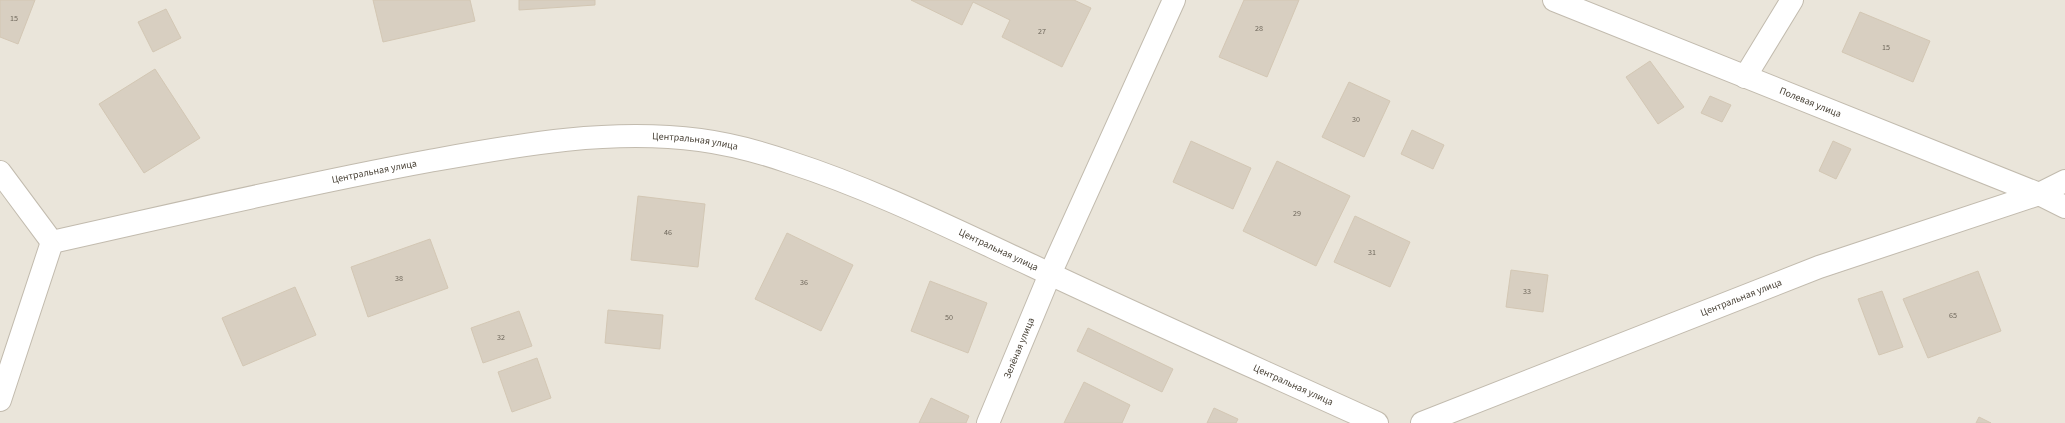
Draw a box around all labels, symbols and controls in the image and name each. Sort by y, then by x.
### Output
house number: 15 [10,13,18,24]
house number: 28 [1255,23,1263,34]
house number: 27 [1038,26,1046,37]
house number: 15 [1882,42,1890,53]
street label: Полевая улица [1777,84,1843,121]
house number: 30 [1352,114,1360,125]
street label: Центральная улица [652,129,739,154]
street label: Центральная улица [330,156,418,187]
house number: 29 [1293,208,1301,219]
street label: Центральная улица [956,225,1041,275]
house number: 46 [664,227,672,238]
house number: 31 [1368,247,1376,258]
house number: 38 [395,273,403,284]
street label: Центральная улица [1698,275,1784,320]
house number: 36 [800,277,808,288]
house number: 33 [1523,286,1531,297]
house number: 65 [1949,310,1957,321]
house number: 50 [945,312,953,323]
street label: Зелёная улица [1000,316,1038,381]
house number: 32 [497,332,505,343]
street label: Центральная улица [1251,361,1335,409]

